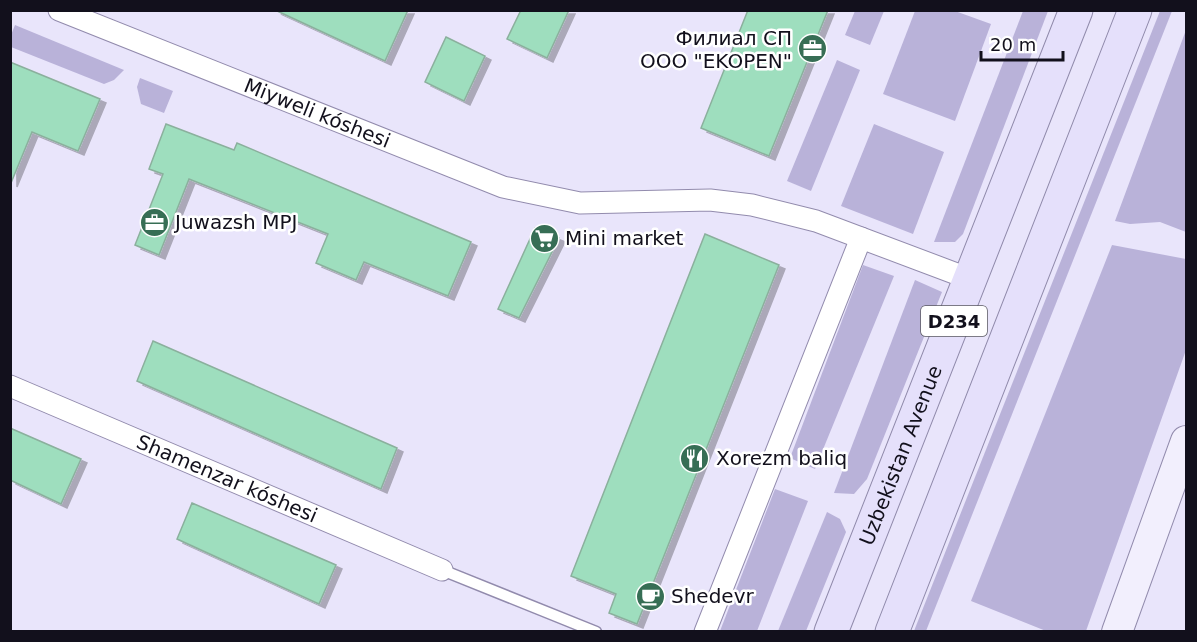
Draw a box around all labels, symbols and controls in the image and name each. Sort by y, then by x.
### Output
scale bar [981,24,1064,62]
place label: Филиал СП OOO "EKOPEN" [640,26,792,73]
office icon: Филиал СП OOO "EKOPEN" [797,33,829,65]
text: 20 m [990,34,1036,55]
street label: Miyweli kóshesi [241,73,394,153]
office icon: Juwazsh MPJ [138,206,170,238]
place label: Juwazsh MPJ [173,210,297,234]
supermarket icon: Mini market [528,222,560,254]
place label: Mini market [565,226,684,250]
road number: D234 [921,306,987,336]
street label: Uzbekistan Avenue [854,362,947,549]
street label: Shamenzar kóshesi [133,429,321,528]
restaurant icon: Xorezm baliq [679,442,711,474]
place label: Xorezm baliq [716,446,847,470]
cafe icon: Shedevr [634,580,666,612]
place label: Shedevr [671,584,755,608]

